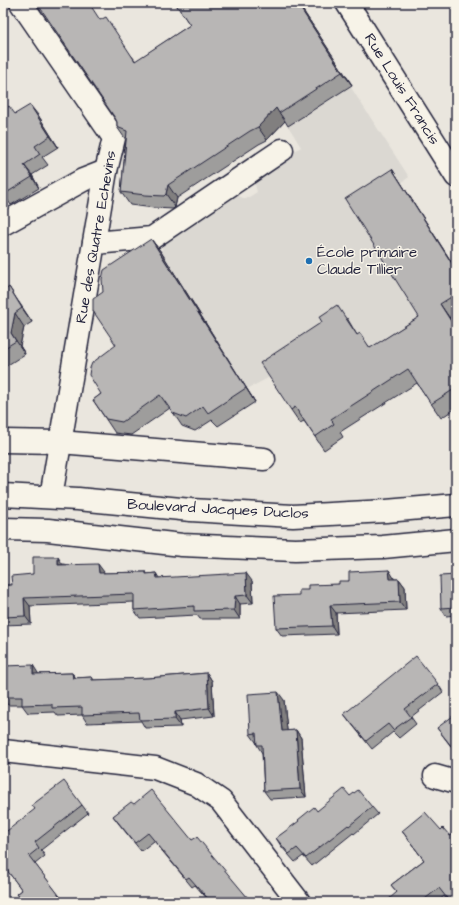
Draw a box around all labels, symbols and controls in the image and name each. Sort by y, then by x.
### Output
street label: Rue Louis Francis [359,29,445,149]
street label: Rue des Quatre Echevins [70,148,122,325]
place label: École primaire Claude Tillier [317,242,417,280]
marker: École primaire Claude Tillier [304,256,314,266]
street label: Boulevard Jacques Duclos [127,494,310,524]

